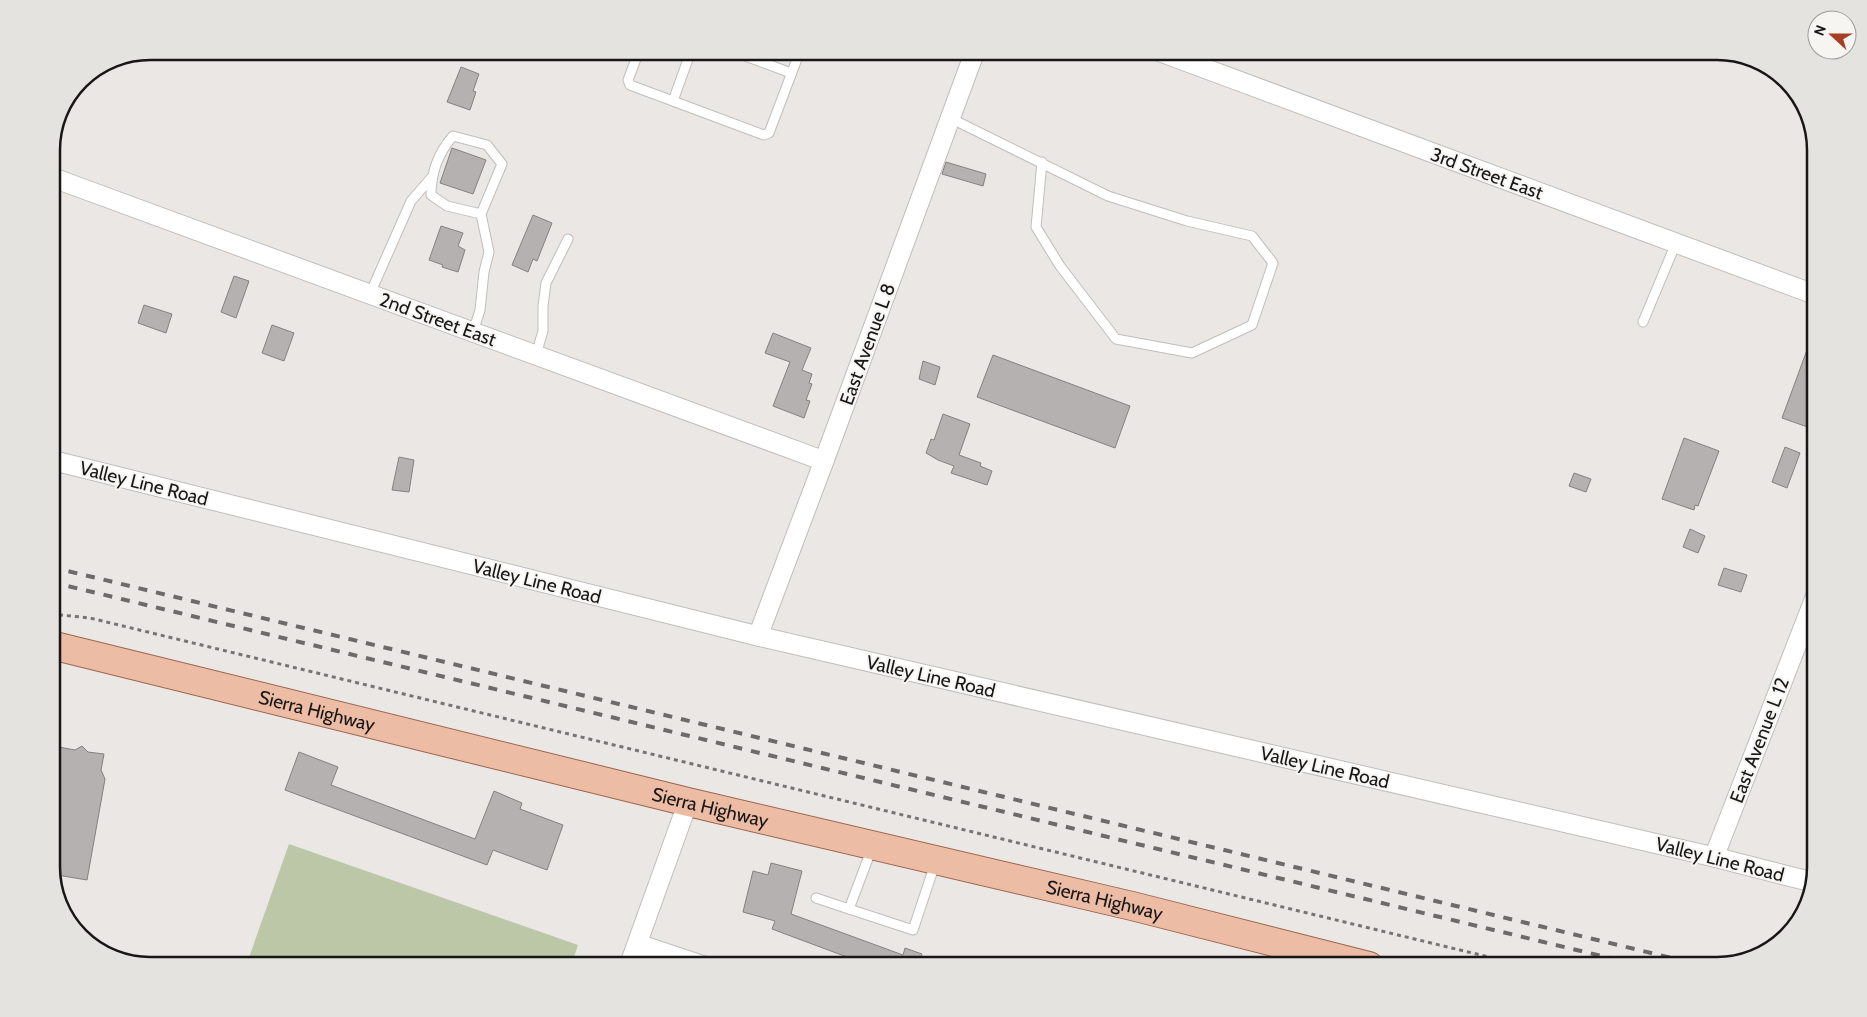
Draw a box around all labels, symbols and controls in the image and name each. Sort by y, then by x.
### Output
north arrow [1807,10,1857,60]
text: N [1810,22,1830,38]
street label: 3rd Street East [1428,143,1547,205]
street label: East Avenue L 8 [835,280,900,408]
street label: 2nd Street East [376,288,500,351]
street label: Valley Line Road [77,456,211,511]
street label: Valley Line Road [470,554,604,609]
street label: Valley Line Road [864,650,998,703]
street label: East Avenue L 12 [1725,674,1794,806]
street label: Sierra Highway [256,686,378,737]
street label: Valley Line Road [1258,741,1392,794]
street label: Sierra Highway [650,783,771,833]
street label: Valley Line Road [1653,832,1787,887]
street label: Sierra Highway [1044,875,1166,925]

